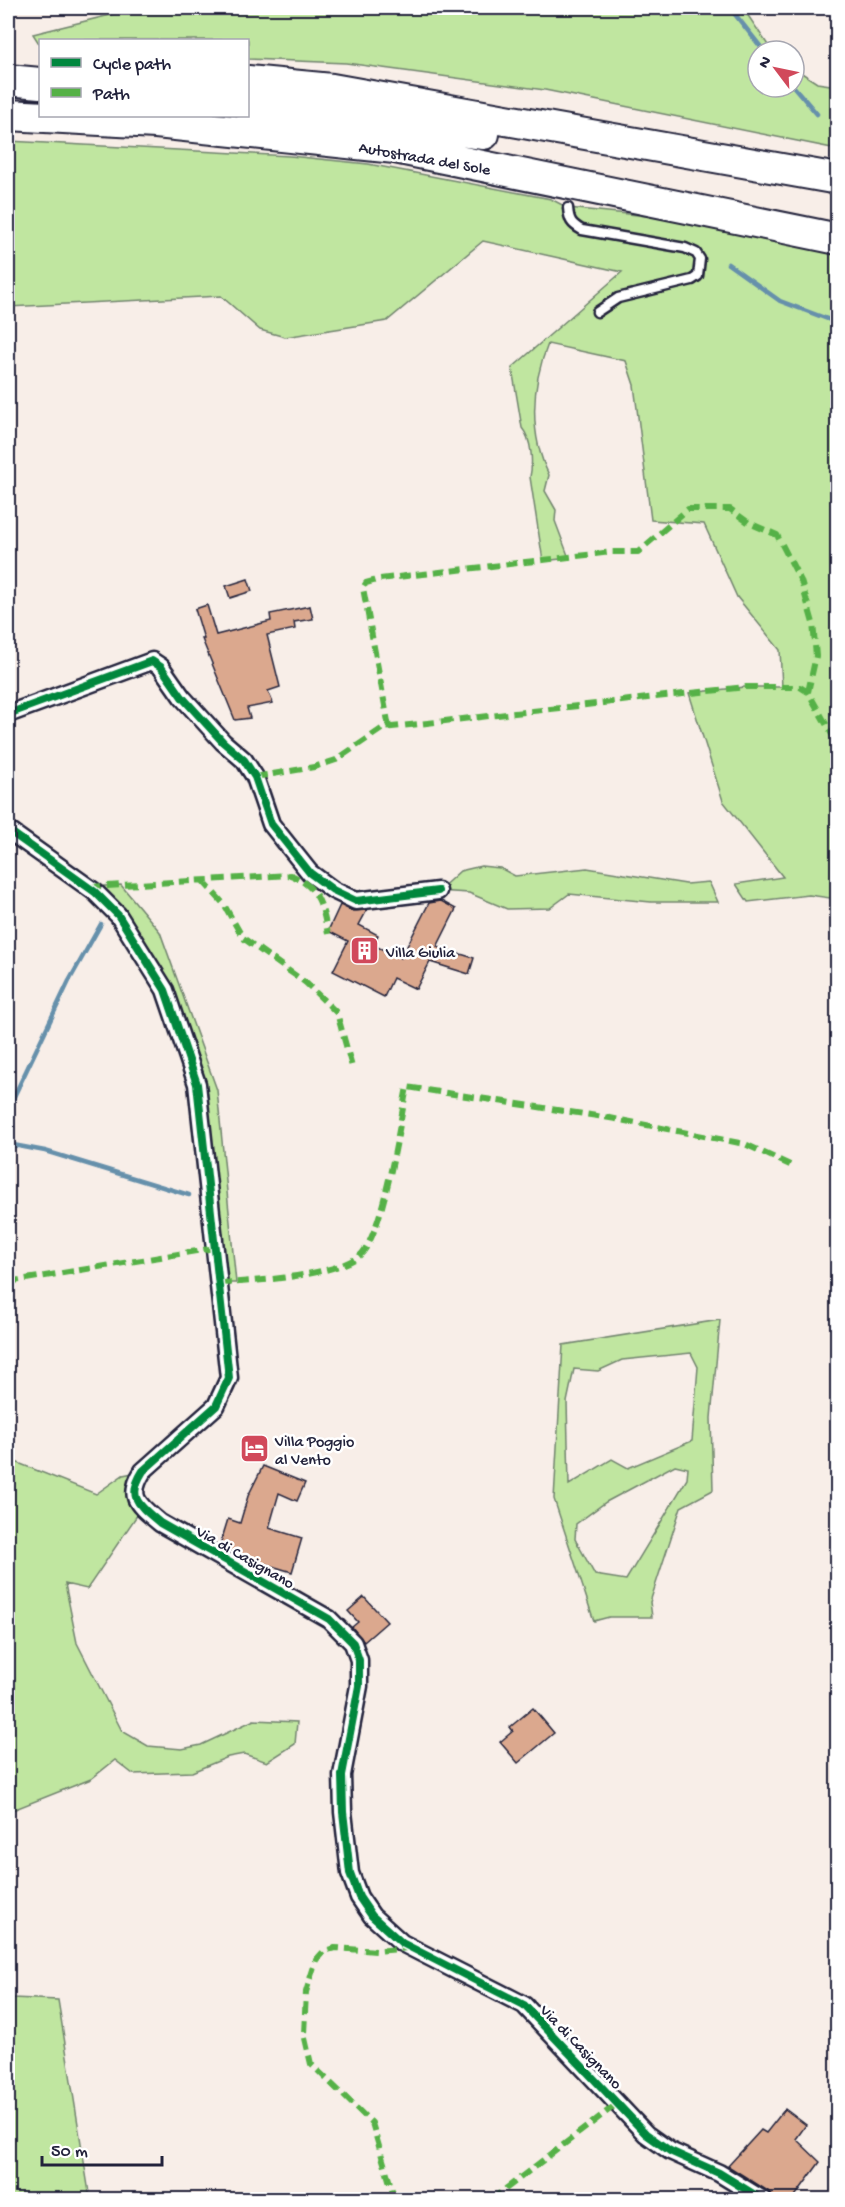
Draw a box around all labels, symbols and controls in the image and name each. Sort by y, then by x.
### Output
legend [39,39,249,117]
north arrow [746,39,806,99]
text: N [755,53,777,72]
text: Cycle path [93,55,171,76]
text: Path [92,85,130,106]
street label: Autostrada del Sole [357,140,492,182]
building icon: Villa Giulia [349,935,381,967]
place label: Villa Giulia [385,945,456,964]
hotel icon: Villa Poggio al Vento [238,1433,270,1465]
place label: Villa Poggio al Vento [274,1434,354,1471]
street label: Via di Casignano [191,1523,297,1595]
street label: Via di Casignano [534,2002,625,2095]
scale bar [42,2129,162,2167]
text: 50 m [51,2142,88,2163]

